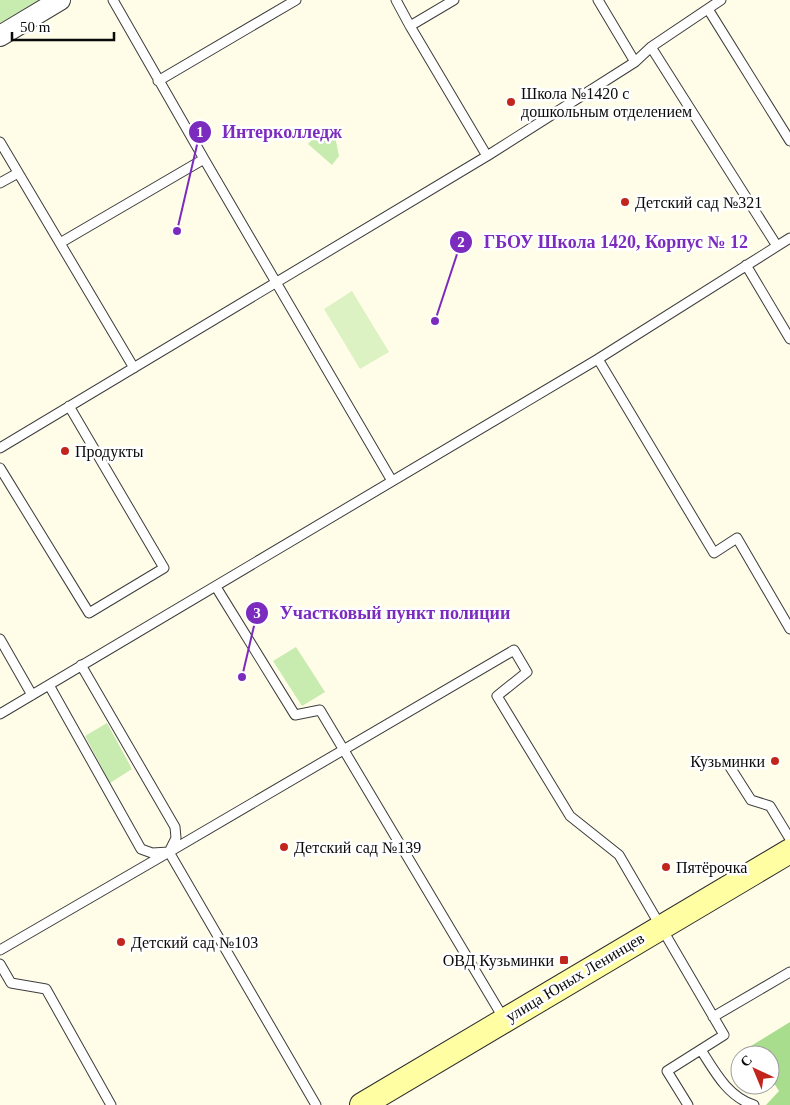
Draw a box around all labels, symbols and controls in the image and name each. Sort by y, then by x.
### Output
scale bar [12,10,115,42]
text: 50 m [20,19,51,35]
place label: Школа №1420 с дошкольным отделением [521,85,692,121]
marker: Школа №1420 с дошкольным отделением [505,96,517,108]
callout: Интерколледж [187,115,353,148]
text: Интерколледж [222,122,343,142]
text: 1 [196,124,204,140]
place label: Детский сад №321 [635,194,762,212]
marker: Детский сад №321 [619,196,631,208]
callout: ГБОУ Школа 1420, Корпус № 12 [449,226,758,259]
text: ГБОУ Школа 1420, Корпус № 12 [484,232,748,252]
text: 2 [457,234,465,250]
place label: Продукты [75,443,144,461]
marker: Продукты [59,445,71,457]
callout: Участковый пункт полиции [245,596,520,629]
text: Участковый пункт полиции [280,603,510,623]
text: 3 [253,605,261,621]
place label: Кузьминки [690,753,765,771]
marker: Кузьминки [769,755,781,767]
place label: Детский сад №139 [294,839,421,857]
marker: Детский сад №139 [278,841,290,853]
place label: Пятёрочка [676,859,747,877]
marker: Пятёрочка [660,861,672,873]
street label: улица Юных Ленинцев [503,929,648,1026]
place label: Детский сад №103 [131,934,258,952]
marker: Детский сад №103 [115,936,127,948]
place label: ОВД Кузьминки [443,952,554,970]
marker: ОВД Кузьминки [558,954,570,966]
north arrow [730,1045,780,1095]
text: С [737,1052,755,1070]

